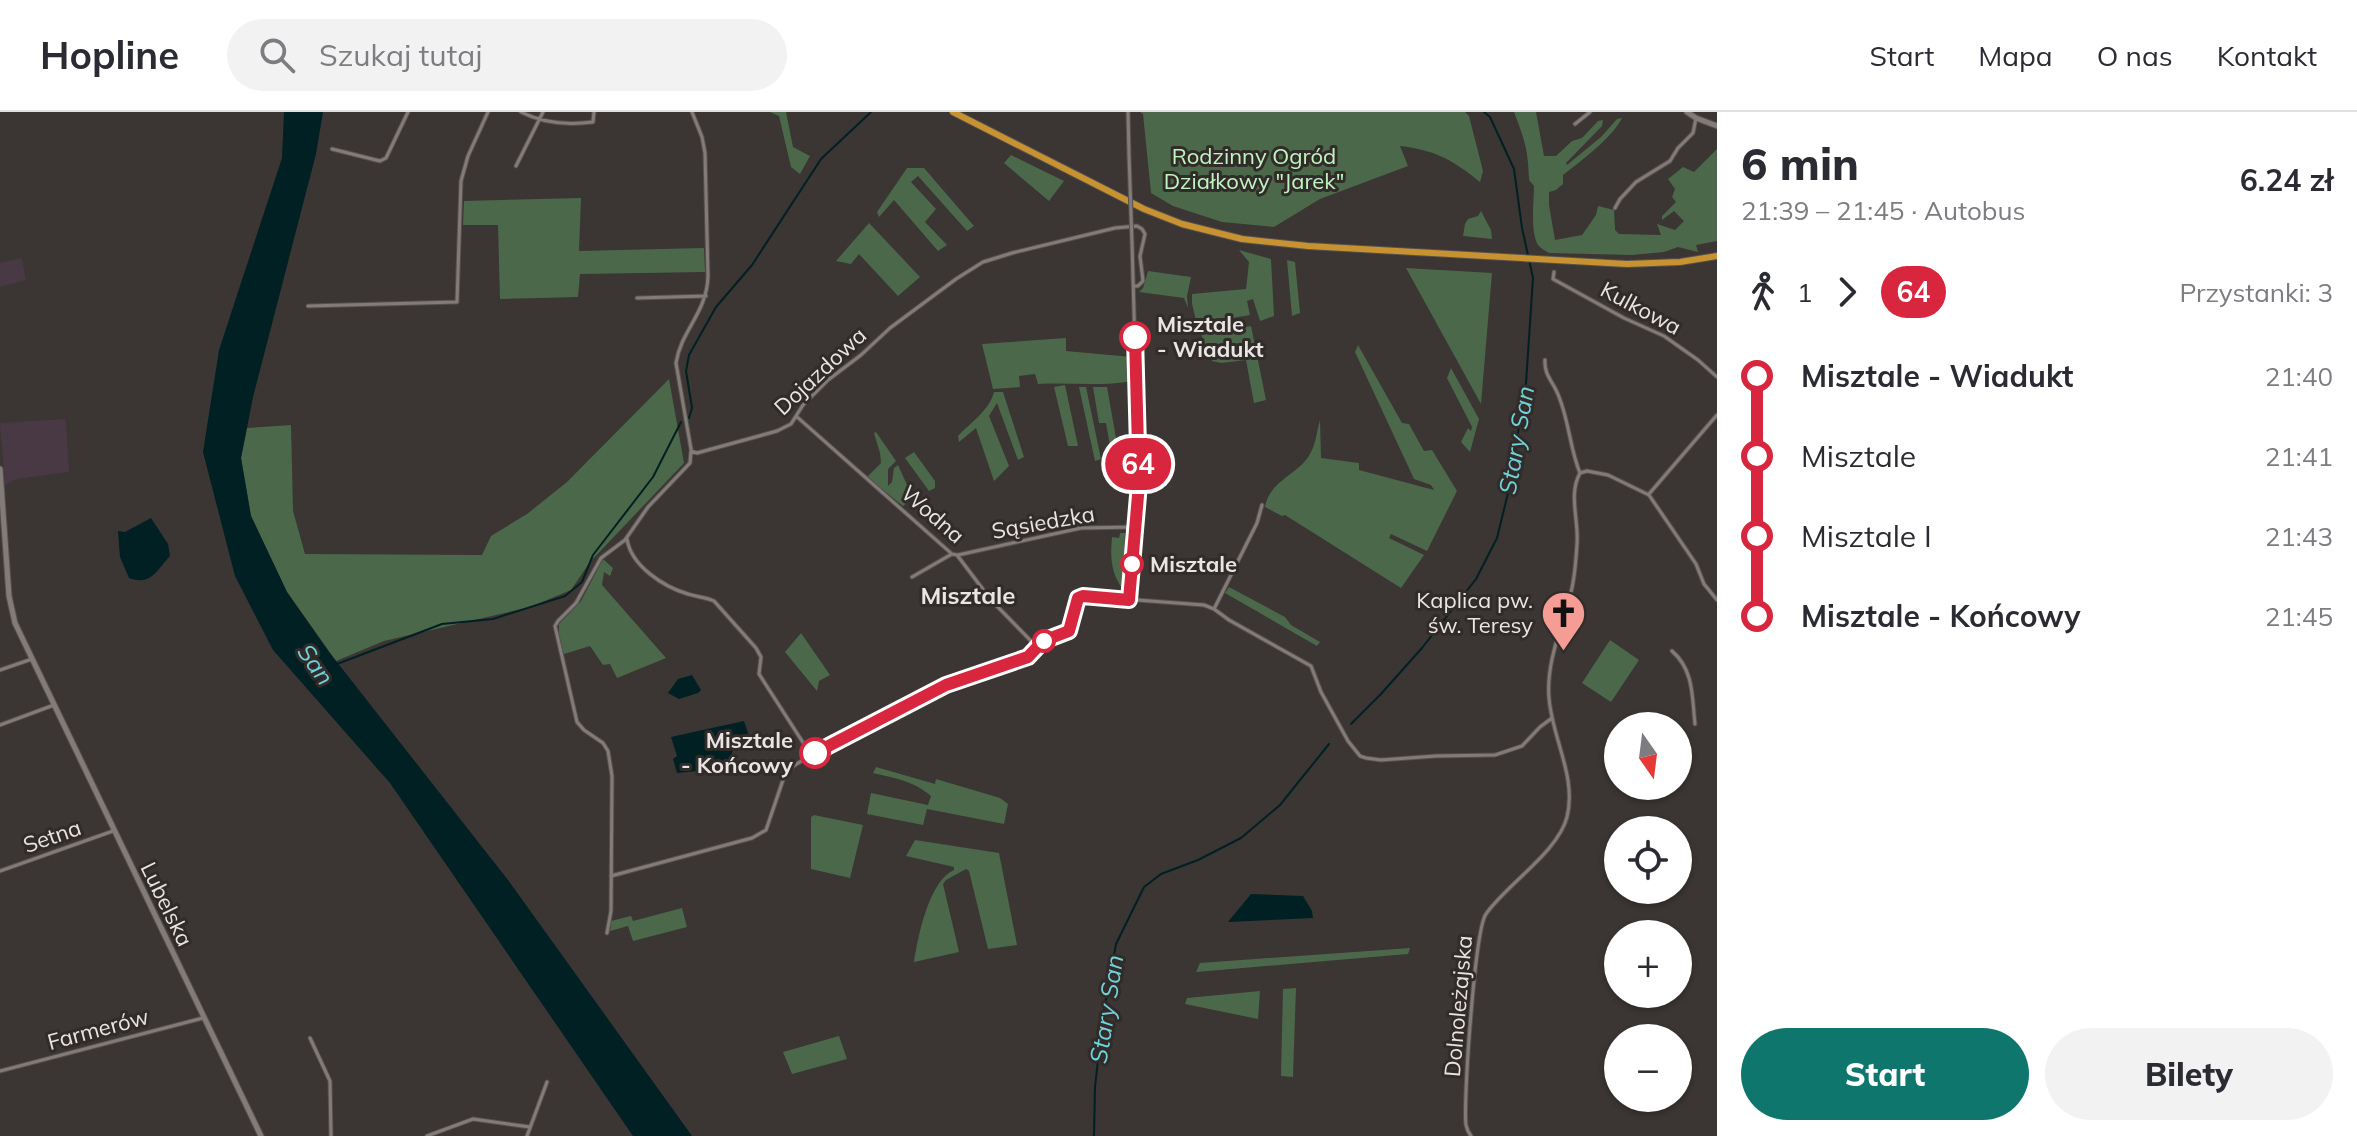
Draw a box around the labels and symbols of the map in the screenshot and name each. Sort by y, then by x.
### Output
park label: Rodzinny Ogród Działkowy "Jarek" [1164,142,1344,195]
street label: Kulkowa [1596,275,1686,341]
place label: Misztale - Wiadukt [1157,310,1264,363]
street label: Dojazdowa [768,321,872,421]
marker: Misztale - Wiadukt [1120,322,1150,352]
water label: Stary San [1492,383,1540,497]
line badge: 64 [1102,438,1174,490]
street label: Wodna [896,479,970,549]
street label: Sąsiedzka [989,499,1097,545]
place label: Misztale [1150,550,1237,578]
marker: Misztale [1121,553,1143,575]
district label: Misztale [920,580,1016,610]
place label: Kaplica pw. św. Teresy [1416,586,1533,639]
church icon: Kaplica pw. św. Teresy [1540,589,1588,652]
unlabelled marker [1033,630,1055,652]
water label: San [291,638,341,690]
north arrow [1604,712,1692,800]
place label: Misztale - Końcowy [681,726,793,779]
marker: Misztale - Końcowy [800,738,830,768]
street label: Setna [19,813,85,859]
street label: Lubelska [135,857,199,951]
street label: Dolnoleżajska [1438,934,1478,1078]
water label: Stary San [1083,953,1129,1065]
street label: Farmerów [44,1002,152,1056]

